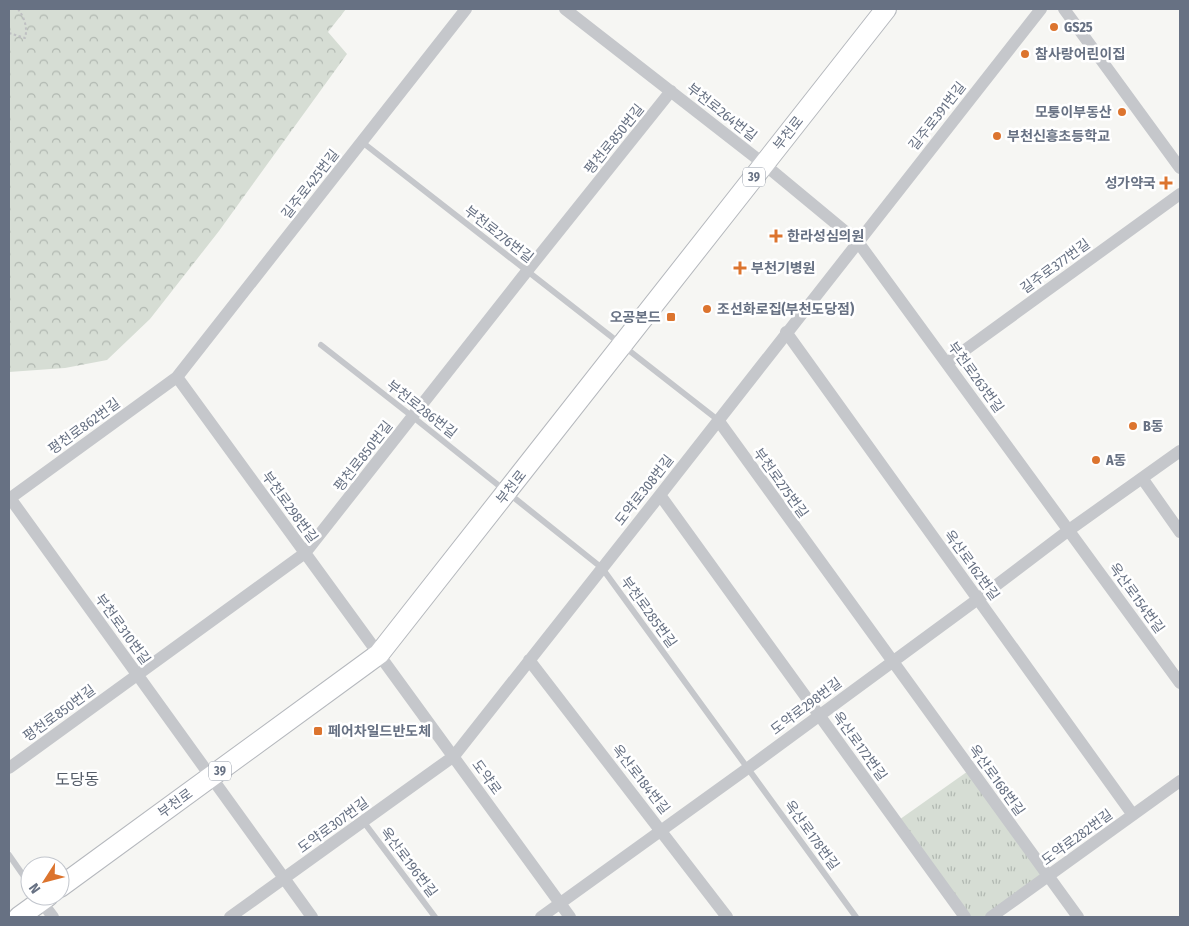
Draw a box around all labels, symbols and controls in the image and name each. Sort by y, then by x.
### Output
place label: GS25 [1064,19,1093,36]
marker: GS25 [1048,21,1060,33]
place label: 참사랑어린이집 [1035,46,1125,63]
marker: 참사랑어린이집 [1019,48,1031,60]
street label: 길주로391번길 [905,79,970,154]
street label: 부천로264번길 [683,80,760,145]
street label: 평천로850번길 [581,101,648,178]
place label: 모퉁이부동산 [1035,104,1112,121]
marker: 모퉁이부동산 [1116,106,1128,118]
street label: 부천로 [770,113,807,154]
place label: 부천신흥초등학교 [1007,128,1110,145]
marker: 부천신흥초등학교 [991,130,1003,142]
street label: 길주로425번길 [278,146,343,222]
road number: 39 [743,168,765,186]
place label: 성가약국 [1104,175,1156,192]
marker: 성가약국 [1160,177,1172,189]
street label: 부천로276번길 [461,202,537,267]
place label: 한라성심의원 [787,228,864,245]
marker: 한라성심의원 [769,229,783,243]
street label: 길주로377번길 [1017,235,1093,297]
place label: 부천기병원 [751,260,815,277]
marker: 부천기병원 [733,261,747,275]
place label: 조선화로집(부천도당점) [717,301,854,318]
marker: 조선화로집(부천도당점) [701,303,713,315]
place label: 오공본드 [609,309,661,326]
marker: 오공본드 [665,311,677,323]
street label: 부천로263번길 [944,338,1007,416]
street label: 부천로286번길 [383,377,460,442]
street label: 평천로862번길 [45,395,123,458]
street label: 평천로850번길 [330,418,396,495]
place label: B동 [1143,418,1164,435]
marker: B동 [1127,420,1139,432]
street label: 부천로275번길 [750,445,812,522]
street label: 도약로308번길 [612,452,677,529]
place label: A동 [1105,452,1127,469]
marker: A동 [1090,454,1102,466]
street label: 부천로 [493,467,530,508]
street label: 부천로298번길 [258,468,321,546]
street label: 옥산로162번길 [940,527,1003,604]
street label: 옥산로154번길 [1105,560,1168,637]
street label: 부천로285번길 [617,573,680,651]
street label: 부천로310번길 [91,591,154,668]
street label: 도약로298번길 [768,674,845,739]
street label: 평천로850번길 [20,682,99,745]
street label: 옥산로172번길 [829,708,890,784]
place label: 페어차일드반도체 [328,723,431,740]
marker: 페어차일드반도체 [312,725,324,737]
street label: 옥산로184번길 [608,741,673,817]
street label: 옥산로168번길 [965,741,1028,819]
street label: 도약로 [468,757,505,798]
road number: 39 [209,761,231,780]
district label: 도당동 [55,770,99,789]
street label: 부천로 [155,785,196,822]
street label: 도약로307번길 [295,794,372,857]
street label: 옥산로178번길 [781,797,843,874]
street label: 도약로282번길 [1038,806,1116,869]
street label: 옥산로196번길 [377,824,441,901]
north arrow [20,856,70,906]
text: N [26,880,44,897]

